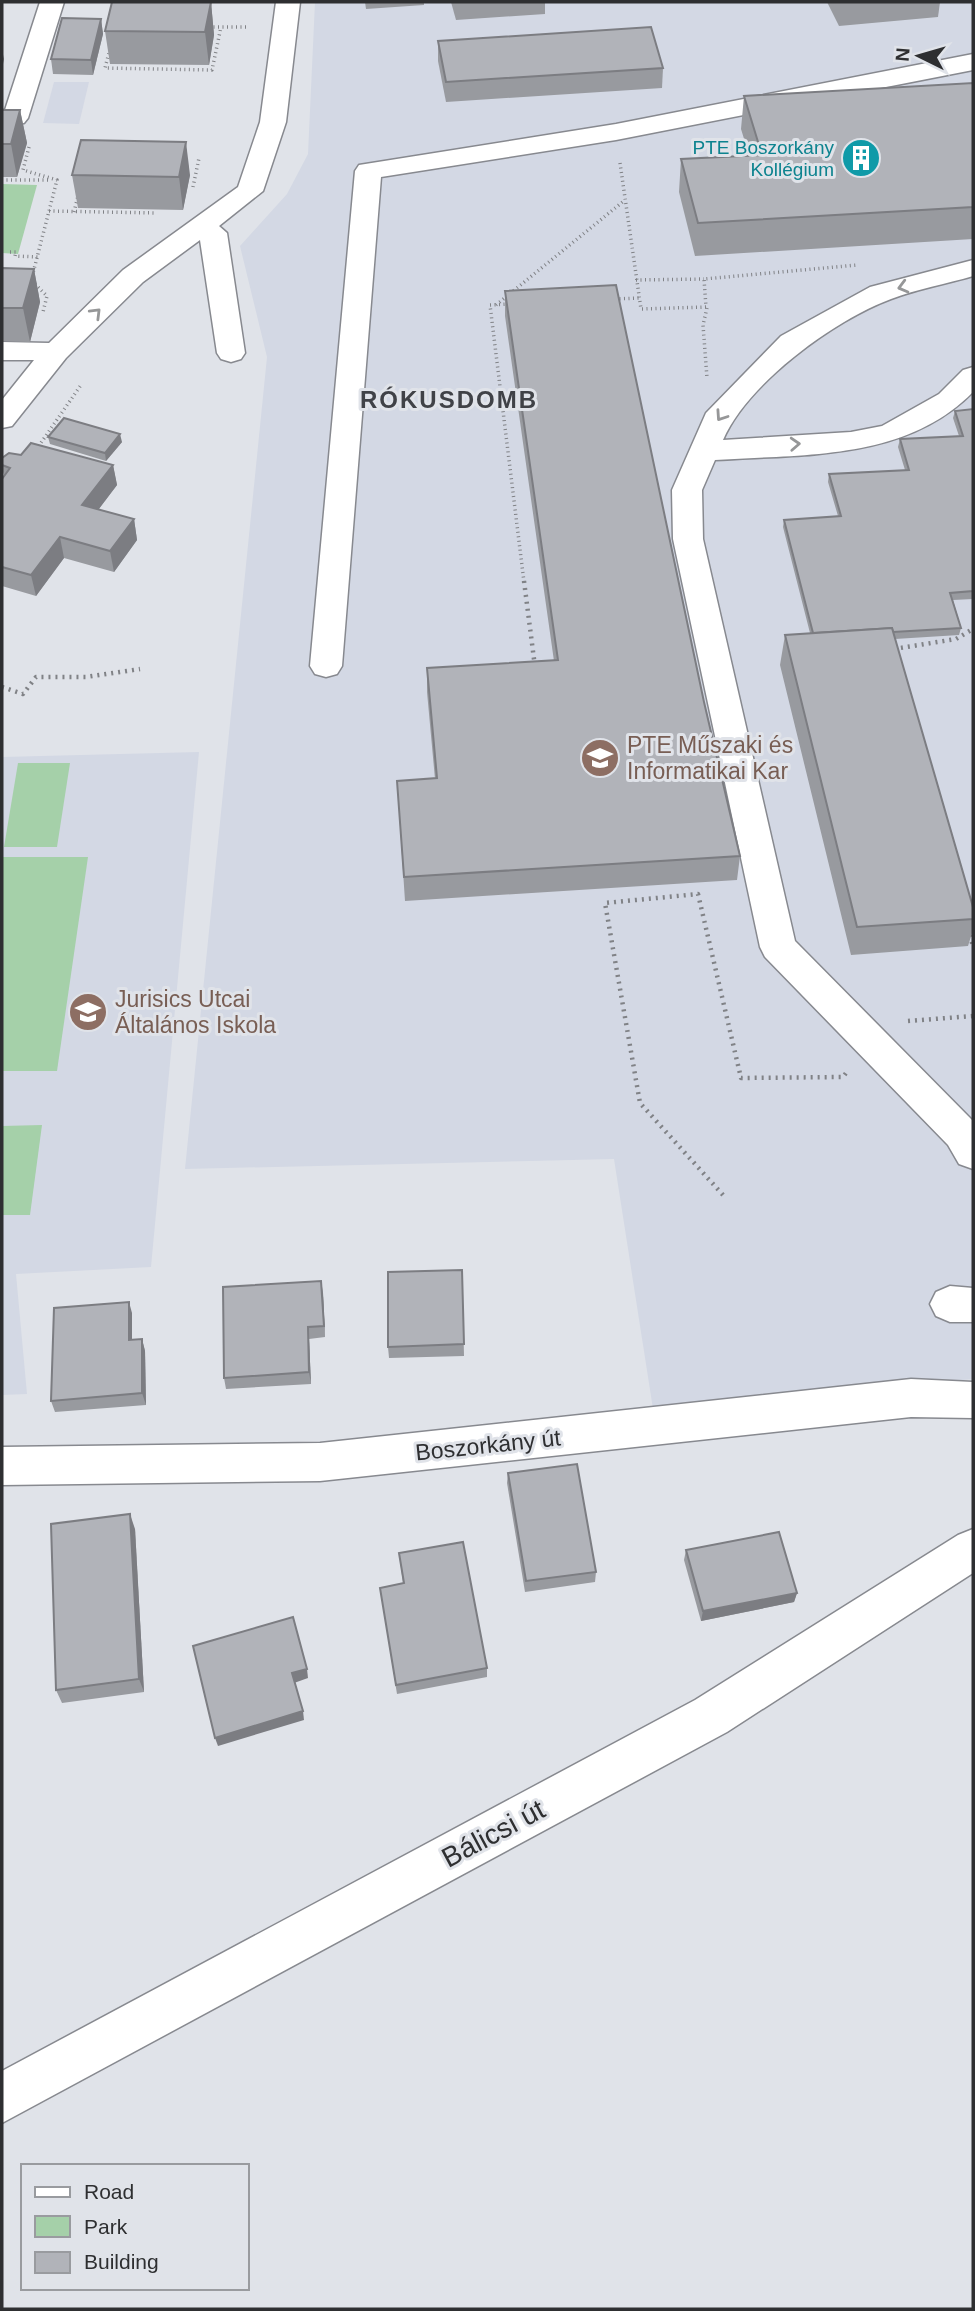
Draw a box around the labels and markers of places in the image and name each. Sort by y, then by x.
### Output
place label: PTE Boszorkány Kollégium [693,137,834,180]
building icon: PTE Boszorkány Kollégium [840,137,882,179]
place label: PTE Műszaki és Informatikai Kar [627,732,793,784]
school or university icon: PTE Műszaki és Informatikai Kar [579,737,621,779]
place label: Jurisics Utcai Általános Iskola [115,986,276,1038]
school or university icon: Jurisics Utcai Általános Iskola [67,991,109,1033]

